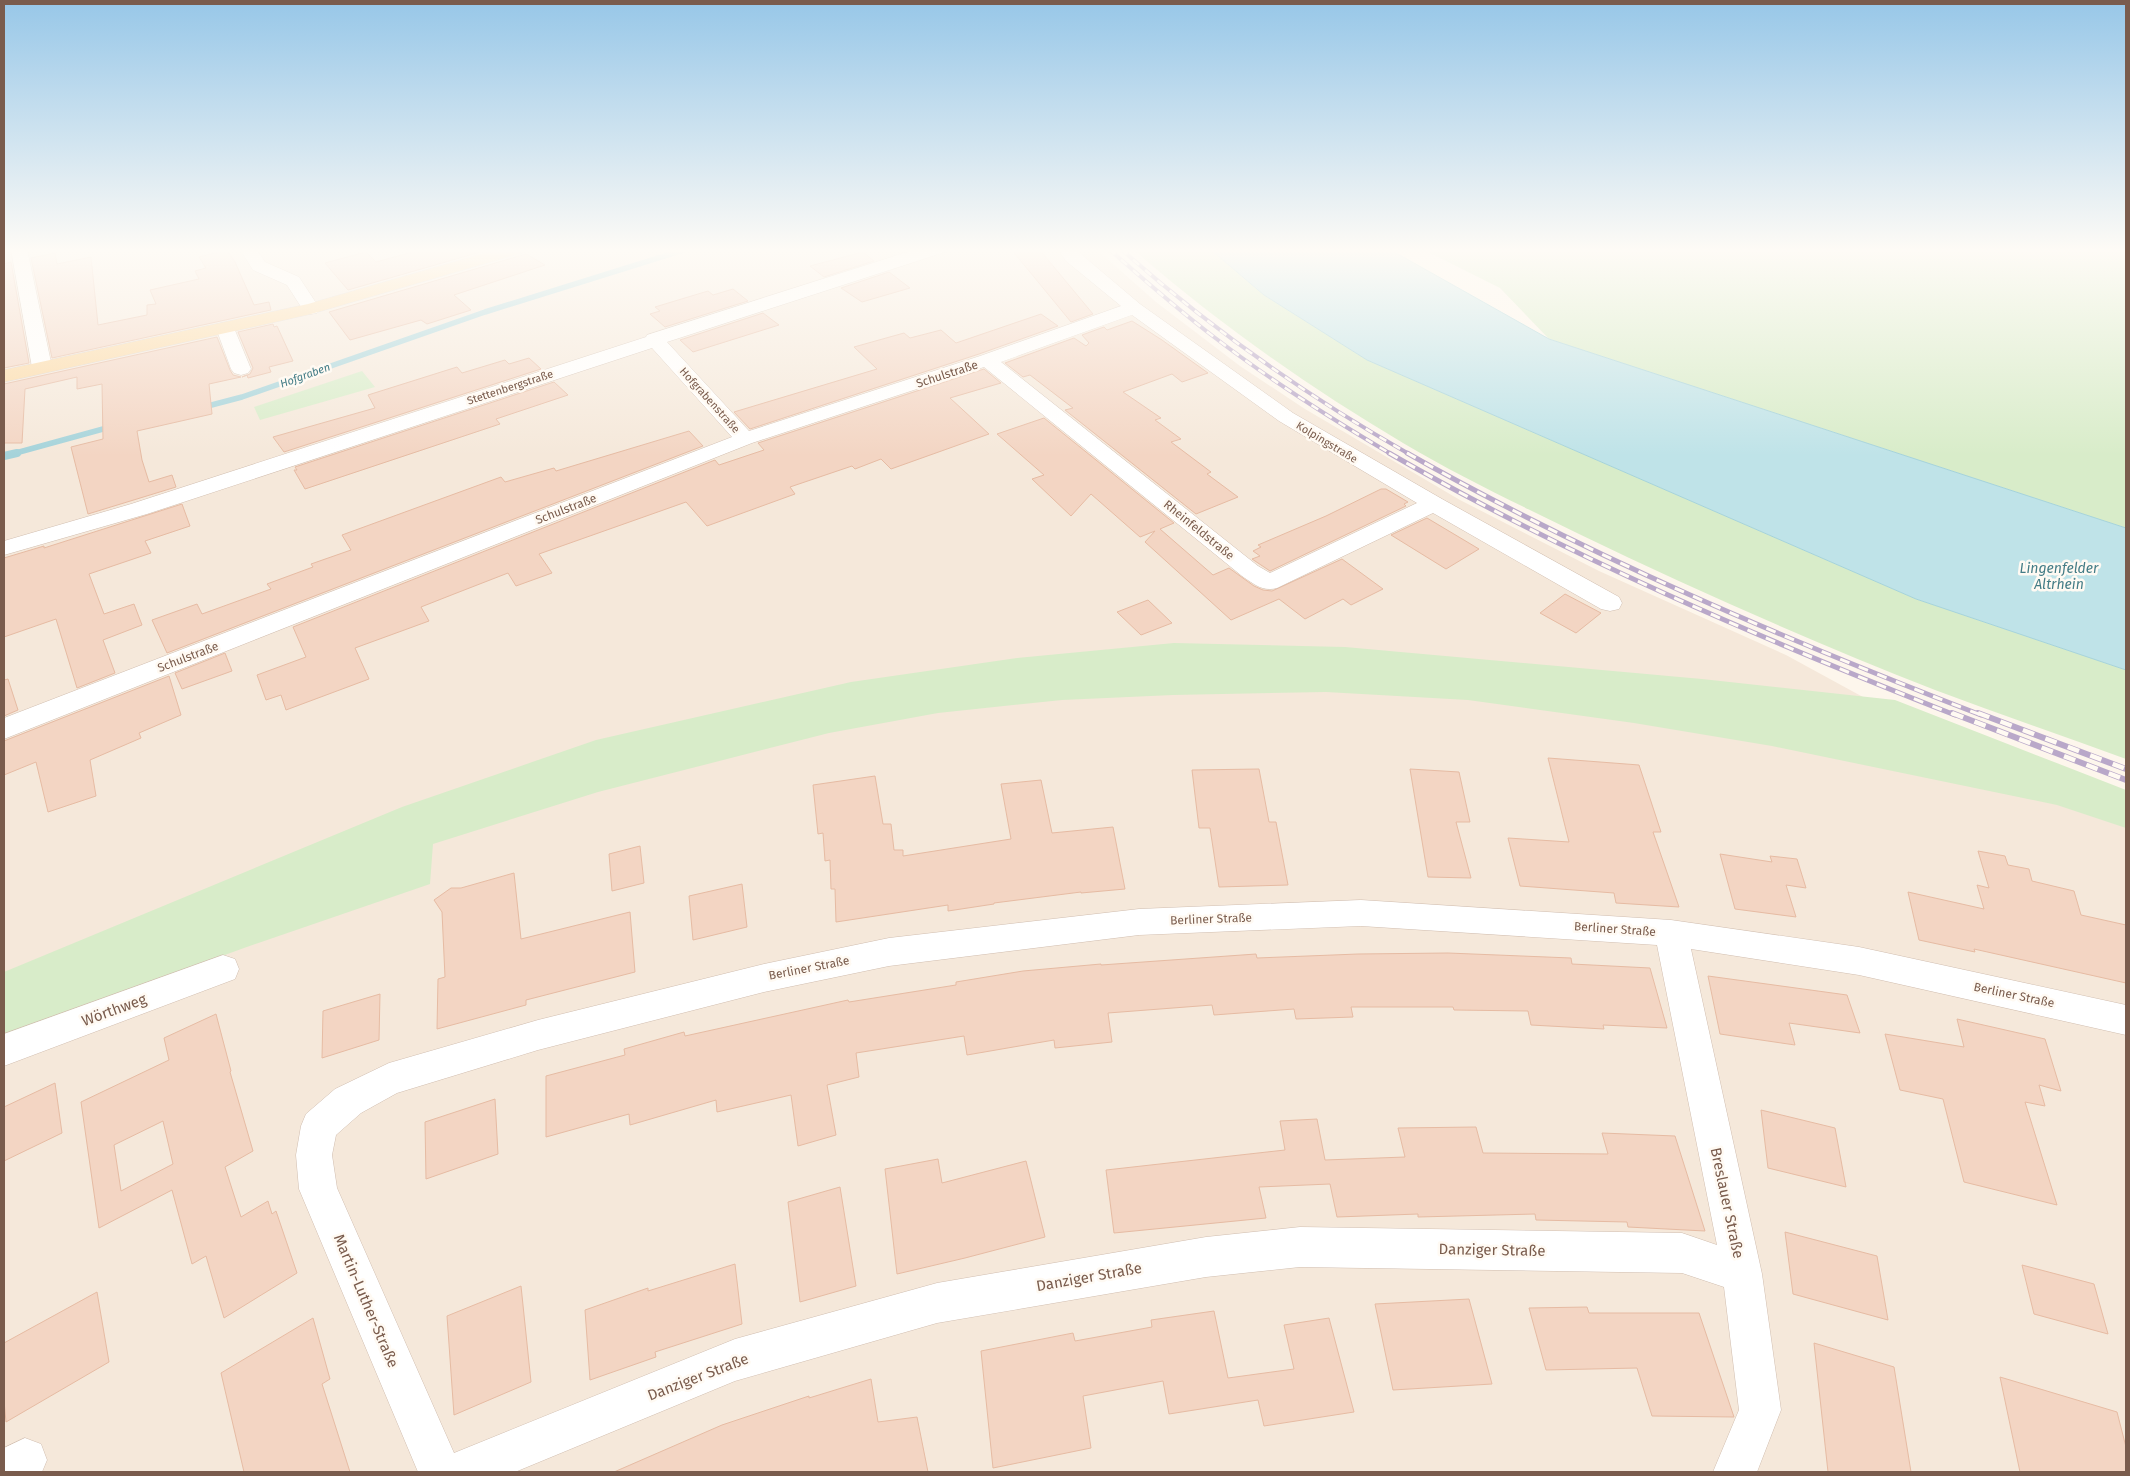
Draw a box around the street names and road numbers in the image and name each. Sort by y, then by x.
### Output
street label: Schulstraße [914,357,980,391]
street label: Hofgrabenstraße [677,365,742,436]
street label: Stettenbergstraße [465,367,555,408]
street label: Kolpingstraße [1294,419,1360,466]
street label: Schulstraße [534,491,598,527]
street label: Rheinfeldstraße [1161,497,1237,563]
street label: Schulstraße [156,639,220,675]
street label: Berliner Straße [1170,911,1252,927]
street label: Berliner Straße [1574,919,1656,939]
street label: Berliner Straße [767,953,851,983]
street label: Berliner Straße [1972,980,2056,1010]
street label: Wörthweg [79,990,149,1030]
street label: Breslauer Straße [1706,1146,1748,1260]
street label: Martin-Luther-Straße [330,1232,402,1370]
street label: Danziger Straße [1438,1240,1546,1260]
street label: Danziger Straße [1035,1259,1143,1295]
street label: Danziger Straße [645,1349,751,1405]

